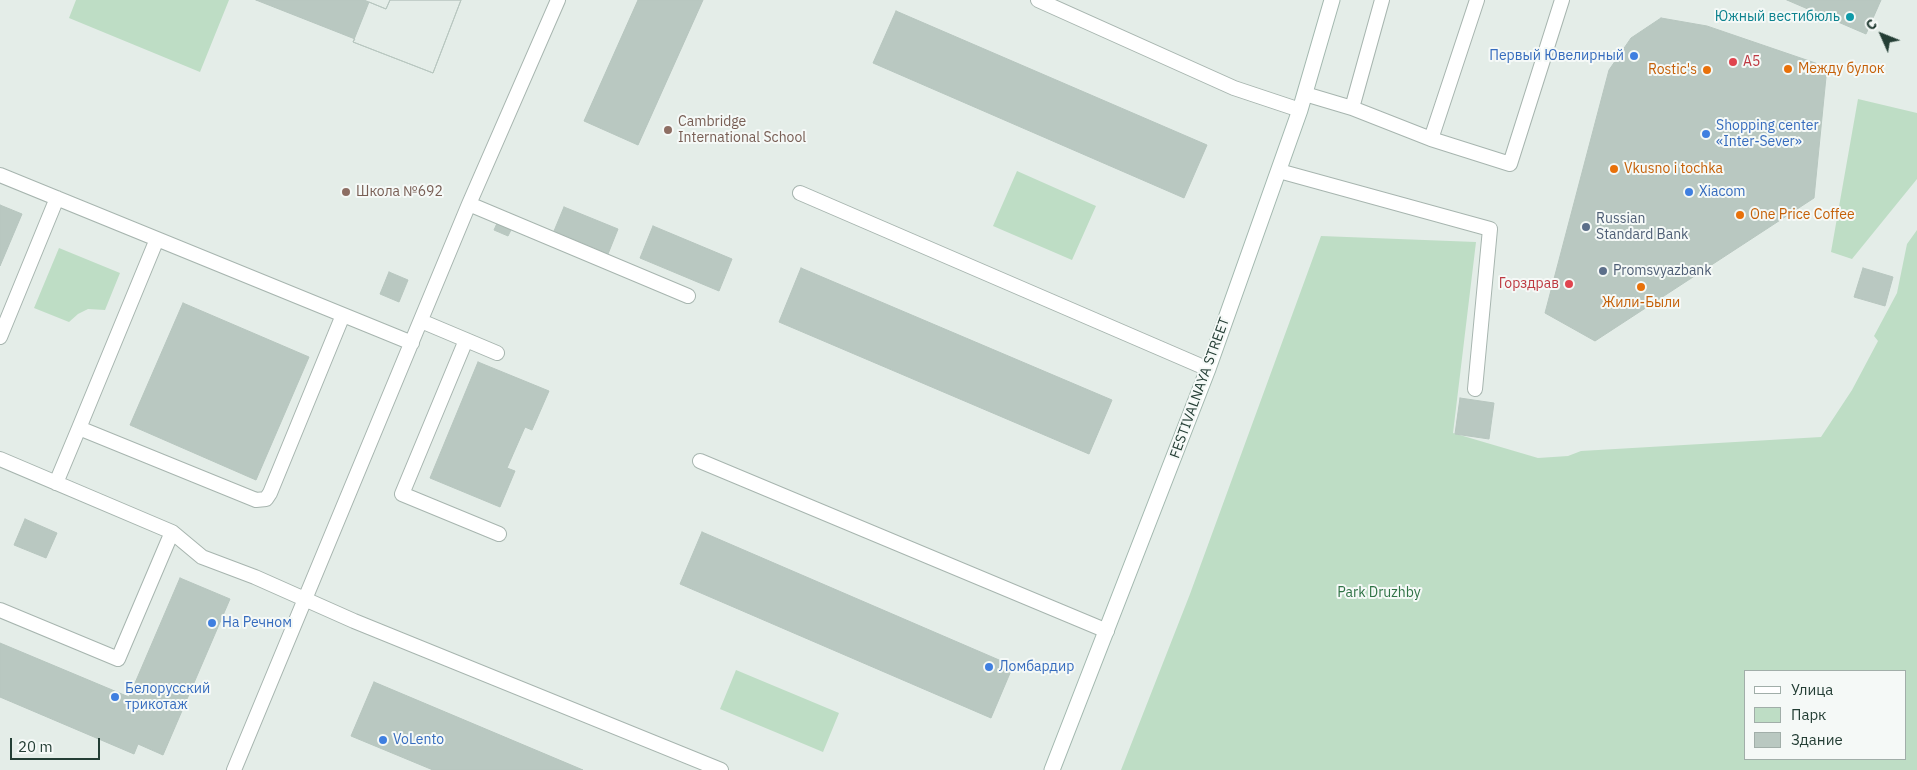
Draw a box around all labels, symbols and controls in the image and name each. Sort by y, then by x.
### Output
place label: Южный вестибюль [1715,9,1840,25]
north arrow [1857,10,1907,60]
marker: Южный вестибюль [1844,11,1856,23]
text: С [1862,15,1881,34]
place label: Первый Ювелирный [1489,48,1624,64]
marker: Первый Ювелирный [1628,50,1640,62]
place label: А5 [1743,54,1760,70]
marker: А5 [1727,56,1739,68]
place label: Между булок [1798,61,1884,77]
place label: Rostic's [1648,62,1697,78]
marker: Между булок [1782,63,1794,75]
marker: Rostic's [1701,64,1713,76]
place label: Cambridge International School [678,114,806,146]
place label: Shopping center «Inter-Sever» [1716,118,1819,150]
marker: Cambridge International School [662,124,674,136]
marker: Shopping center «Inter-Sever» [1700,128,1712,140]
place label: Vkusno i tochka [1624,161,1723,177]
marker: Vkusno i tochka [1608,163,1620,175]
place label: Школа №692 [356,184,443,200]
place label: Xiacom [1699,184,1746,200]
marker: Школа №692 [340,186,352,198]
marker: Xiacom [1683,186,1695,198]
place label: One Price Coffee [1750,207,1855,223]
marker: One Price Coffee [1734,209,1746,221]
place label: Russian Standard Bank [1596,211,1688,243]
marker: Russian Standard Bank [1580,221,1592,233]
place label: Promsvyazbank [1613,263,1712,279]
marker: Promsvyazbank [1597,265,1609,277]
place label: Горздрав [1499,276,1559,292]
marker: Горздрав [1563,278,1575,290]
marker: Жили-Были [1635,281,1647,293]
place label: Жили-Были [1602,295,1680,311]
street label: FESTIVALNAYA STREET [1167,315,1233,461]
park label: Park Druzhby [1337,585,1421,601]
place label: На Речном [222,615,292,631]
marker: На Речном [206,617,218,629]
place label: Ломбардир [999,659,1074,675]
marker: Ломбардир [983,661,995,673]
legend [1744,670,1907,760]
text: Улица [1791,680,1833,699]
place label: Белорусский трикотаж [125,681,210,714]
marker: Белорусский трикотаж [109,691,121,703]
text: Парк [1791,705,1826,724]
scale bar [12,728,102,760]
text: Здание [1791,730,1843,749]
place label: VoLento [393,732,444,748]
marker: VoLento [377,734,389,746]
text: 20 m [18,737,53,756]

